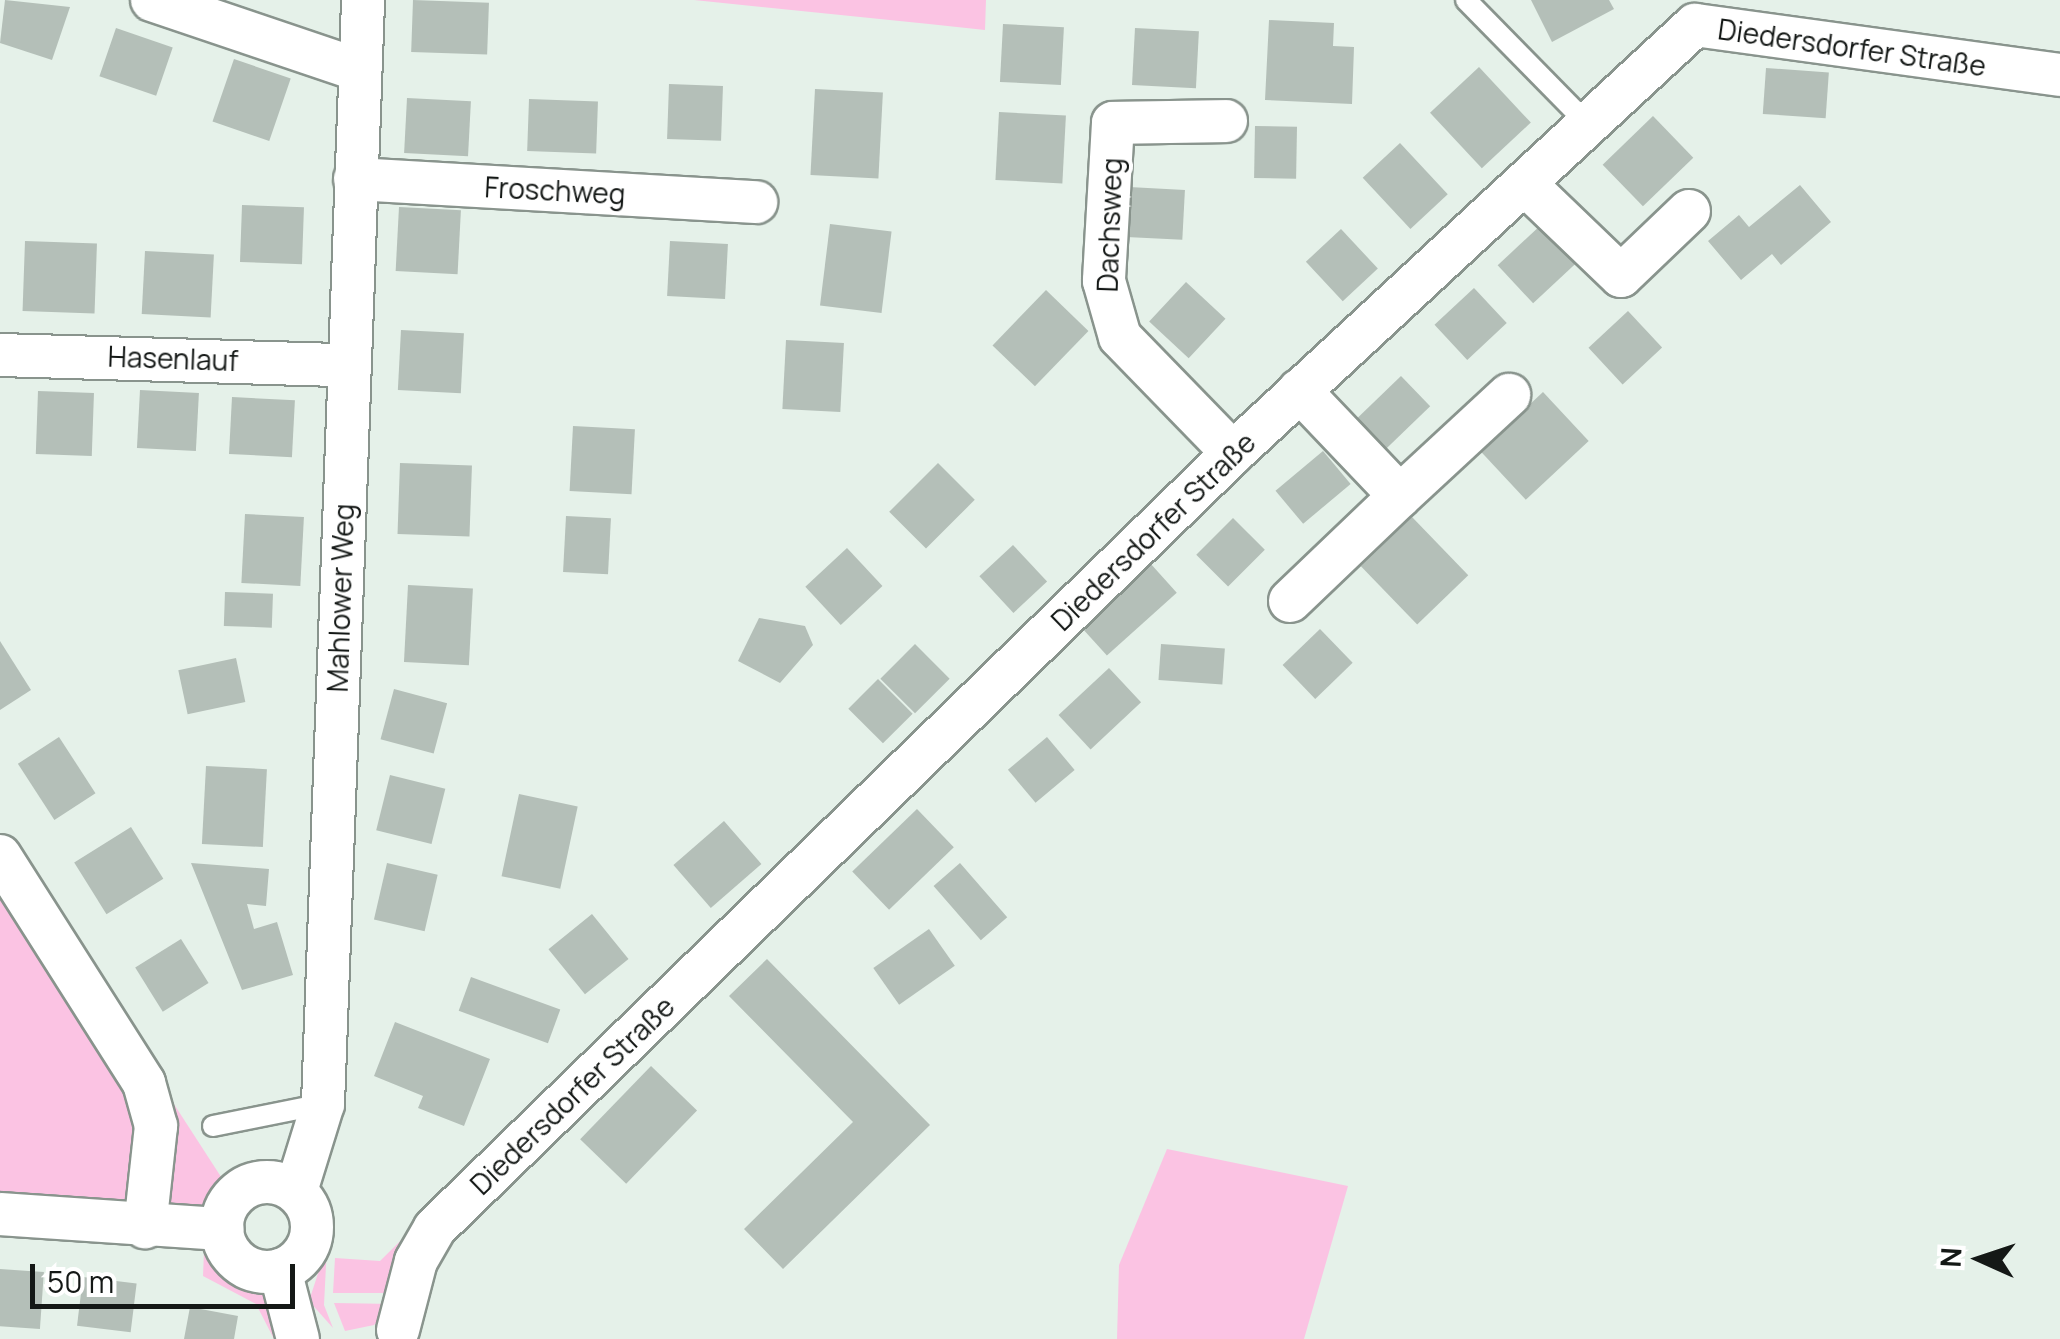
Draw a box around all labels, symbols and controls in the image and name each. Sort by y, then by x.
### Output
street label: Diedersdorfer Straße [1716,12,1988,82]
street label: Dachsweg [1090,157,1128,293]
street label: Froschweg [484,170,626,210]
street label: Hasenlauf [107,339,239,377]
street label: Diedersdorfer Straße [1044,425,1262,637]
street label: Mahlower Weg [320,503,360,693]
street label: Diedersdorfer Straße [463,989,681,1201]
north arrow [1930,1209,2030,1309]
scale bar [35,1244,300,1306]
text: N [1931,1246,1970,1268]
text: 50 m [47,1261,114,1302]

